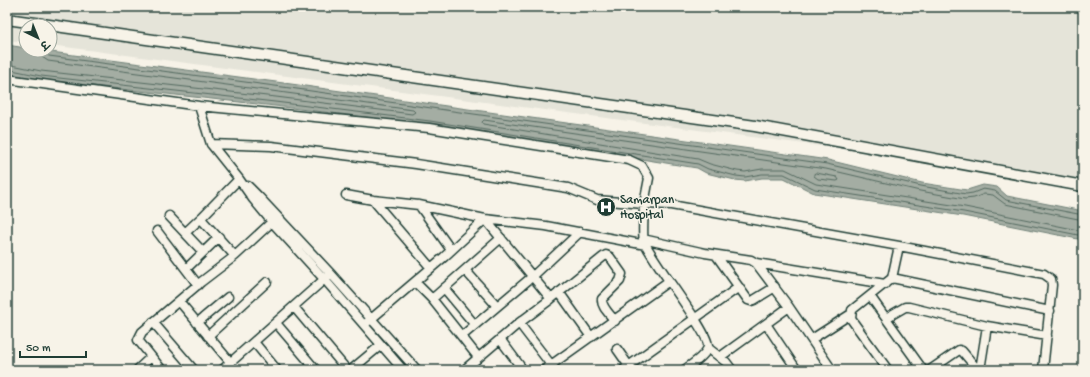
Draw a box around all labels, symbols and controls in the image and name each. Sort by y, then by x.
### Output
north arrow [18,18,58,58]
text: उ [35,36,52,53]
place label: Samarpan Hospital [620,193,675,223]
hospital icon: Samarpan Hospital [595,196,617,218]
scale bar [20,333,86,359]
text: 50 m [26,342,51,356]

